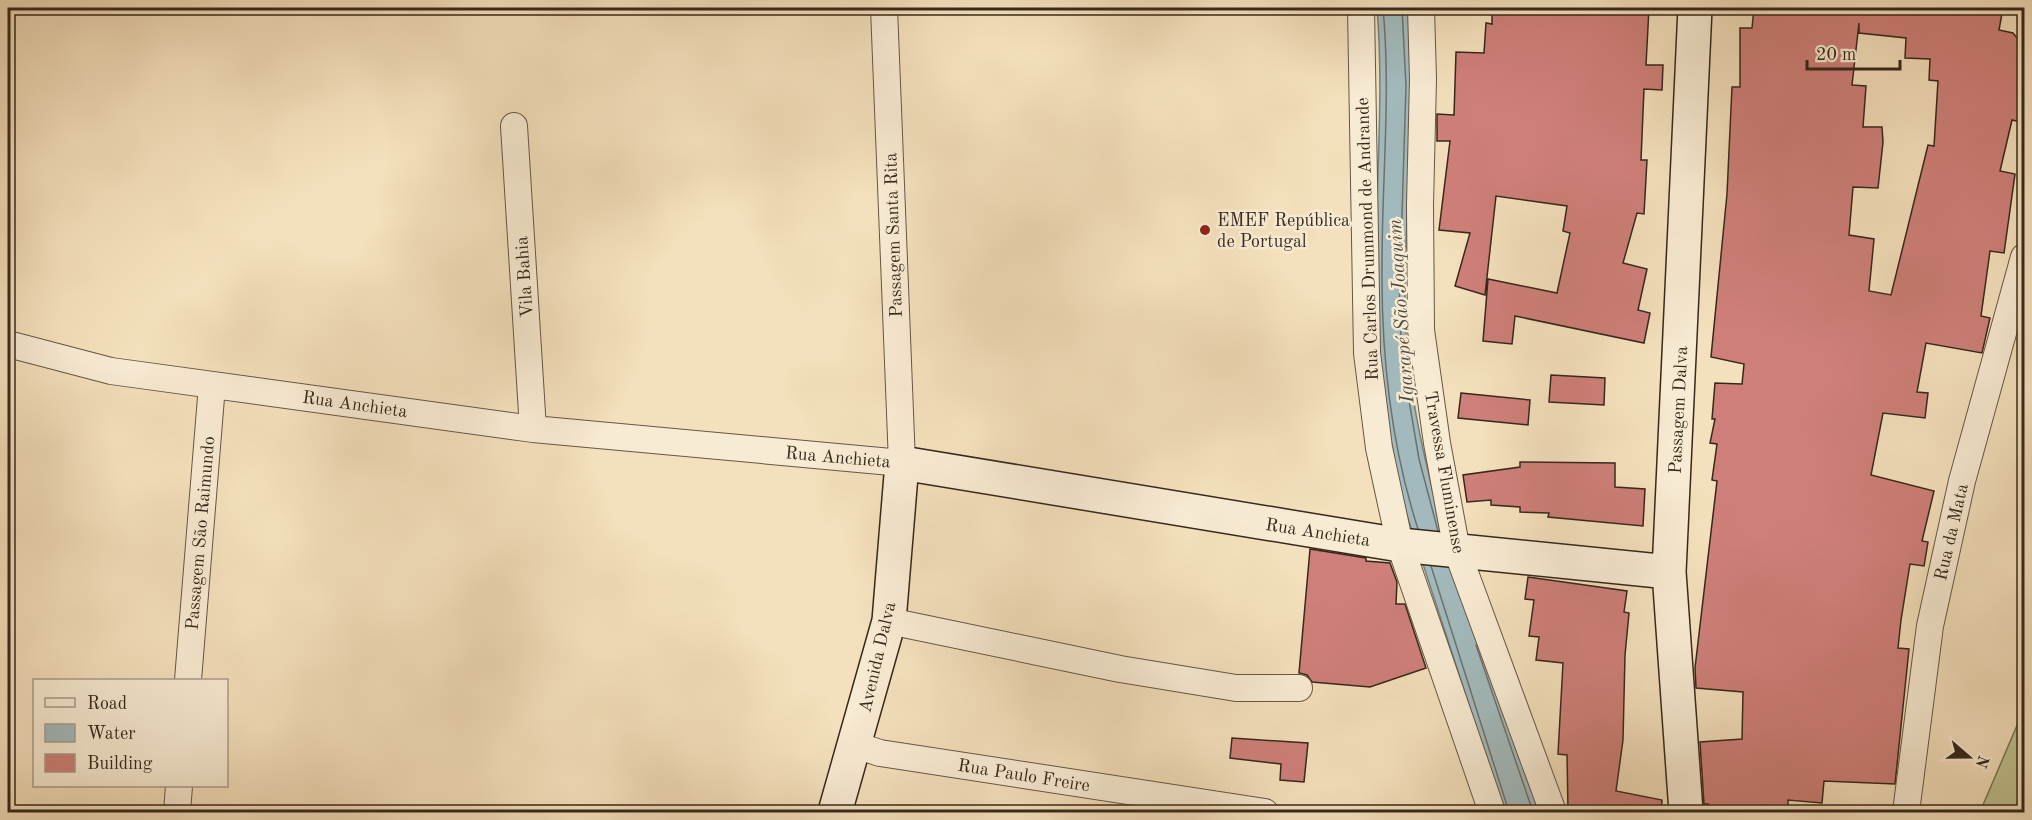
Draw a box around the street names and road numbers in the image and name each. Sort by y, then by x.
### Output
street label: Rua Carlos Drummond de Andrande [1354,97,1382,381]
street label: Passagem Santa Rita [882,152,906,318]
street label: Vila Bahia [513,235,537,318]
street label: Passagem Dalva [1667,346,1691,474]
street label: Rua Anchieta [301,389,409,421]
street label: Travessa Fluminense [1421,390,1467,555]
street label: Passagem São Raimundo [184,435,218,631]
street label: Rua Anchieta [784,444,892,472]
street label: Rua da Mata [1932,482,1972,582]
street label: Rua Anchieta [1264,516,1372,550]
street label: Avenida Dalva [856,600,899,714]
street label: Rua Paulo Freire [956,757,1091,795]

